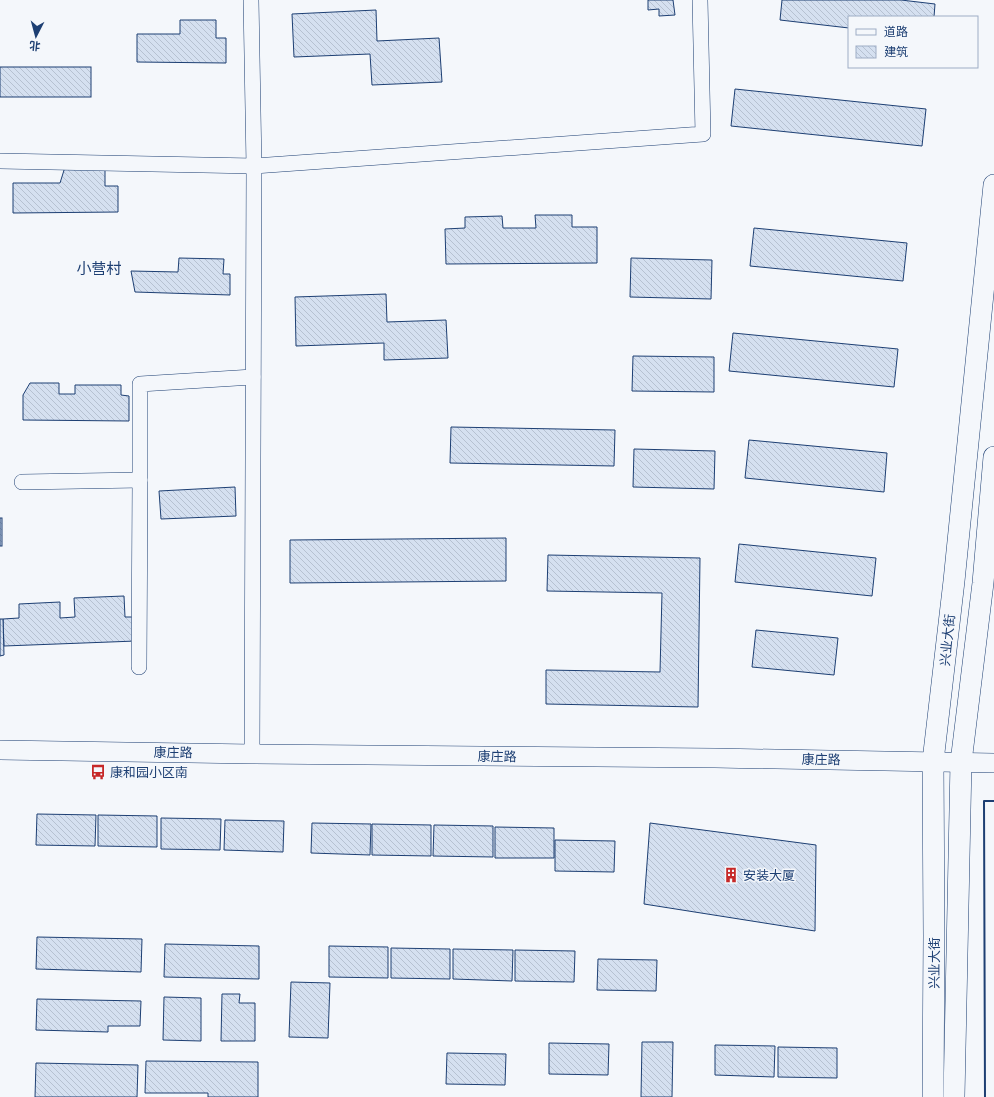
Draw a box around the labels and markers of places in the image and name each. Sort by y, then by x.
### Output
bus stop icon: 康和园小区南 [89,763,107,781]
place label: 康和园小区南 [110,764,188,780]
building icon: 安装大厦 [722,866,740,884]
place label: 安装大厦 [743,867,795,883]

